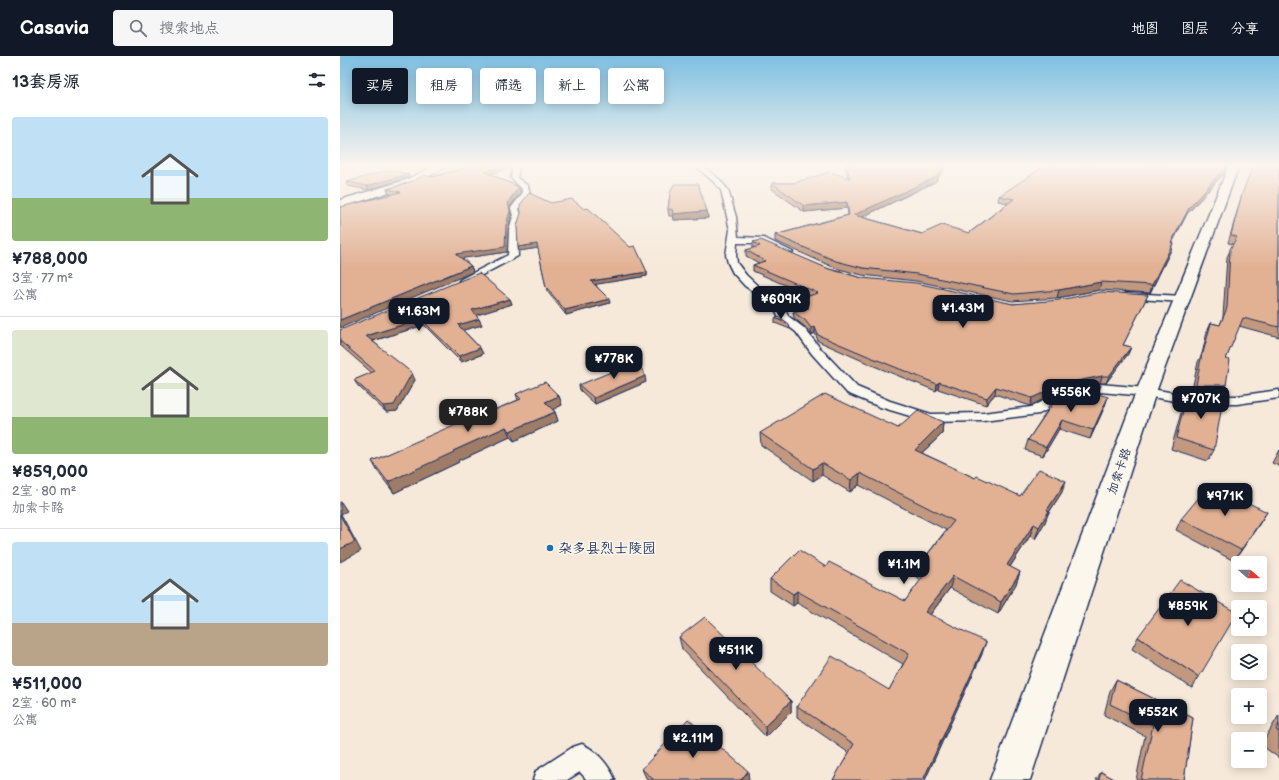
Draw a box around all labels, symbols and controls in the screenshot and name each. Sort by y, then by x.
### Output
search box [113,10,393,46]
text: Casavia [20,17,89,40]
icon: search [127,17,149,39]
text: 搜索地点 [159,19,219,38]
text: 地图 [1131,20,1159,37]
text: 图层 [1181,20,1209,37]
text: 分享 [1231,20,1259,37]
chip: 买房 [352,68,408,104]
chip: 租房 [416,68,472,104]
chip: 筛选 [480,68,536,104]
chip: 新上 [544,68,600,104]
chip: 公寓 [608,68,664,104]
icon: filters [306,69,328,91]
text: 13套房源 [12,72,80,92]
icon: home [134,143,206,215]
text: ¥788,000 [12,249,88,269]
text: 3室 · 77 m² [12,270,73,286]
pin: ¥609K [753,286,809,320]
text: 公寓 [12,287,38,303]
text: ¥609K [761,291,801,307]
pin: ¥1.43M [930,295,996,329]
pin: ¥1.63M [386,298,452,332]
text: ¥1.43M [942,300,984,316]
text: ¥1.63M [397,303,441,319]
pin: ¥778K [586,346,642,380]
text: ¥778K [594,351,634,367]
icon: home [134,356,206,428]
pin: ¥556K [1043,379,1099,413]
text: ¥556K [1051,384,1091,400]
pin: ¥707K [1173,386,1229,420]
text: ¥707K [1181,391,1221,407]
pin: ¥788K [440,399,496,433]
text: ¥788K [448,404,488,420]
street label: 加索卡路 [1105,446,1134,496]
text: ¥859,000 [12,462,88,482]
text: 2室 · 80 m² [12,483,76,499]
pin: ¥971K [1197,483,1253,517]
text: ¥971K [1206,488,1244,504]
text: 加索卡路 [12,500,64,516]
place label: 杂多县烈士陵园 [558,540,656,557]
marker: 杂多县烈士陵园 [545,543,555,553]
pin: ¥1.1M [876,551,932,585]
text: ¥1.1M [887,556,921,572]
north arrow [1231,556,1267,592]
map controls [1231,556,1267,768]
icon: home [134,568,206,640]
pin: ¥859K [1160,593,1216,627]
text: ¥859K [1168,598,1208,614]
button: locate [1231,600,1267,636]
pin: ¥511K [708,637,764,671]
text: ¥511K [718,642,754,658]
button: layers [1231,644,1267,680]
text: ¥511,000 [12,674,82,694]
button: + [1231,688,1267,724]
text: 2室 · 60 m² [12,695,77,711]
pin: ¥552K [1130,699,1186,733]
text: ¥552K [1138,704,1178,720]
text: 公寓 [12,712,38,728]
pin: ¥2.11M [660,725,726,759]
text: ¥2.11M [673,730,713,746]
button: − [1231,732,1267,768]

